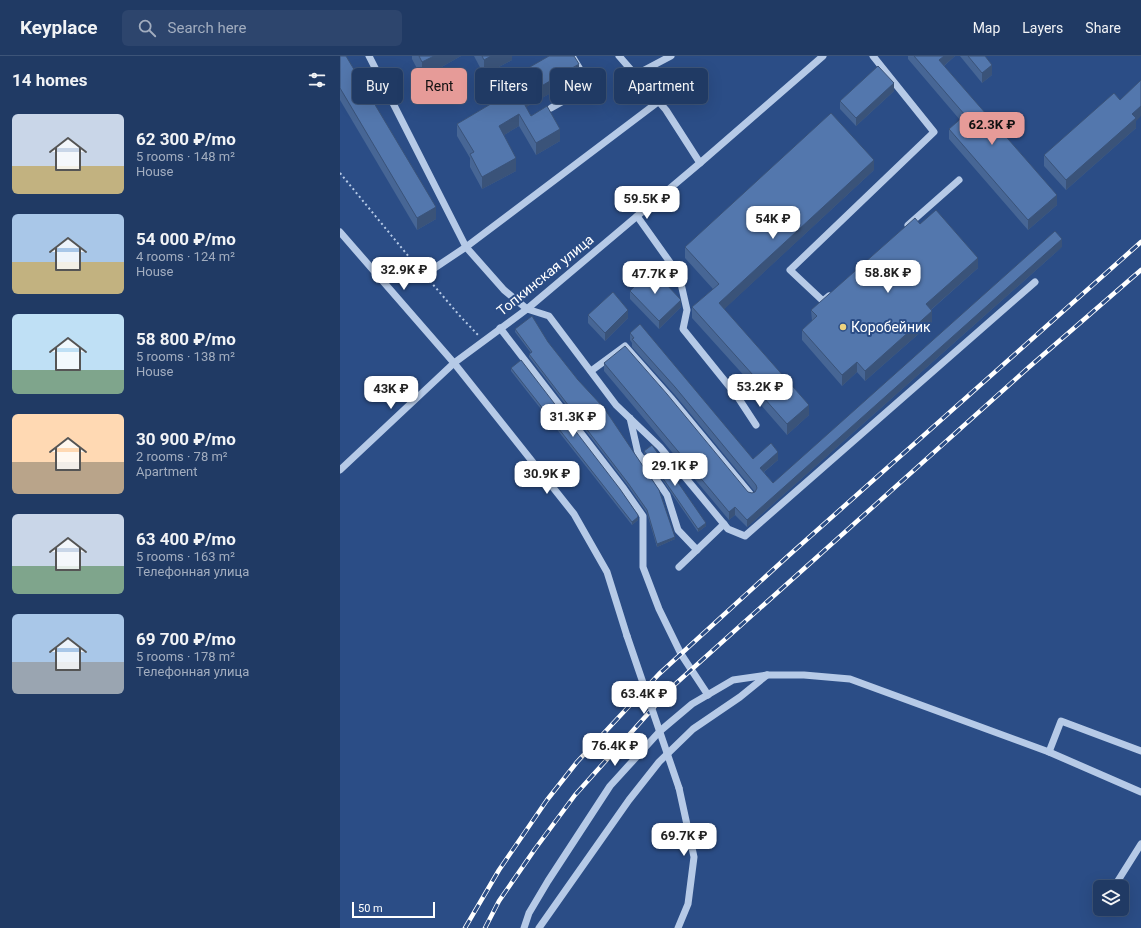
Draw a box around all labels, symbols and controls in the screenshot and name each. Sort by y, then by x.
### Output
search box [122,10,402,46]
text: Keyplace [20,16,98,39]
icon: search [136,17,158,39]
text: Search here [168,19,247,37]
text: Map [973,20,1000,36]
text: Layers [1022,20,1063,36]
text: Share [1085,20,1121,36]
chip: Buy [352,68,403,104]
chip: Rent [411,68,467,104]
chip: Filters [475,68,542,104]
chip: New [550,68,606,104]
chip: Apartment [614,68,708,104]
icon: filters [306,69,328,91]
text: 14 homes [12,70,88,90]
pin: 62.3K ₽ [955,112,1029,146]
text: 62.3K ₽ [969,117,1015,132]
text: 62 300 ₽/mo [136,129,236,149]
icon: home [44,130,92,178]
text: 5 rooms · 148 m² [136,149,235,164]
text: House [136,164,173,179]
pin: 59.5K ₽ [610,186,684,220]
text: 59.5K ₽ [624,191,670,206]
pin: 54K ₽ [745,206,801,240]
text: 54K ₽ [755,211,791,226]
text: 54 000 ₽/mo [136,229,236,249]
icon: home [44,230,92,278]
street label: Топкинская улица [494,231,596,319]
text: 4 rooms · 124 m² [136,249,235,264]
pin: 32.9K ₽ [367,257,441,291]
pin: 58.8K ₽ [851,260,925,294]
pin: 47.7K ₽ [618,261,692,295]
text: 32.9K ₽ [381,262,427,277]
text: House [136,264,173,279]
text: 58.8K ₽ [865,265,911,280]
text: 47.7K ₽ [632,266,678,281]
place label: Коробейник [851,319,931,335]
marker: Коробейник [838,322,848,332]
text: 58 800 ₽/mo [136,329,236,349]
icon: home [44,330,92,378]
text: 5 rooms · 138 m² [136,349,235,364]
text: House [136,364,173,379]
pin: 53.2K ₽ [723,374,797,408]
pin: 43K ₽ [363,376,419,410]
text: 53.2K ₽ [737,379,783,394]
text: 43K ₽ [373,381,409,396]
pin: 31.3K ₽ [536,404,610,438]
text: 31.3K ₽ [550,409,596,424]
text: 30 900 ₽/mo [136,429,236,449]
icon: home [44,430,92,478]
text: 2 rooms · 78 m² [136,449,228,464]
pin: 29.1K ₽ [638,453,712,487]
text: 29.1K ₽ [652,458,698,473]
pin: 30.9K ₽ [510,461,584,495]
text: Apartment [136,464,198,479]
text: 30.9K ₽ [524,466,570,481]
text: 63 400 ₽/mo [136,529,236,549]
icon: home [44,530,92,578]
text: 5 rooms · 163 m² [136,549,235,564]
text: Телефонная улица [136,564,249,579]
text: 69 700 ₽/mo [136,629,236,649]
icon: home [44,630,92,678]
text: 5 rooms · 178 m² [136,649,235,664]
text: Телефонная улица [136,664,249,679]
pin: 63.4K ₽ [607,681,681,715]
text: 63.4K ₽ [621,686,667,701]
pin: 76.4K ₽ [578,733,652,767]
text: 76.4K ₽ [592,738,638,753]
pin: 69.7K ₽ [647,823,721,857]
text: 69.7K ₽ [661,828,707,843]
map controls [1093,880,1129,916]
button: layers [1093,880,1129,916]
scale bar [352,900,435,919]
text: 50 m [358,902,383,915]

